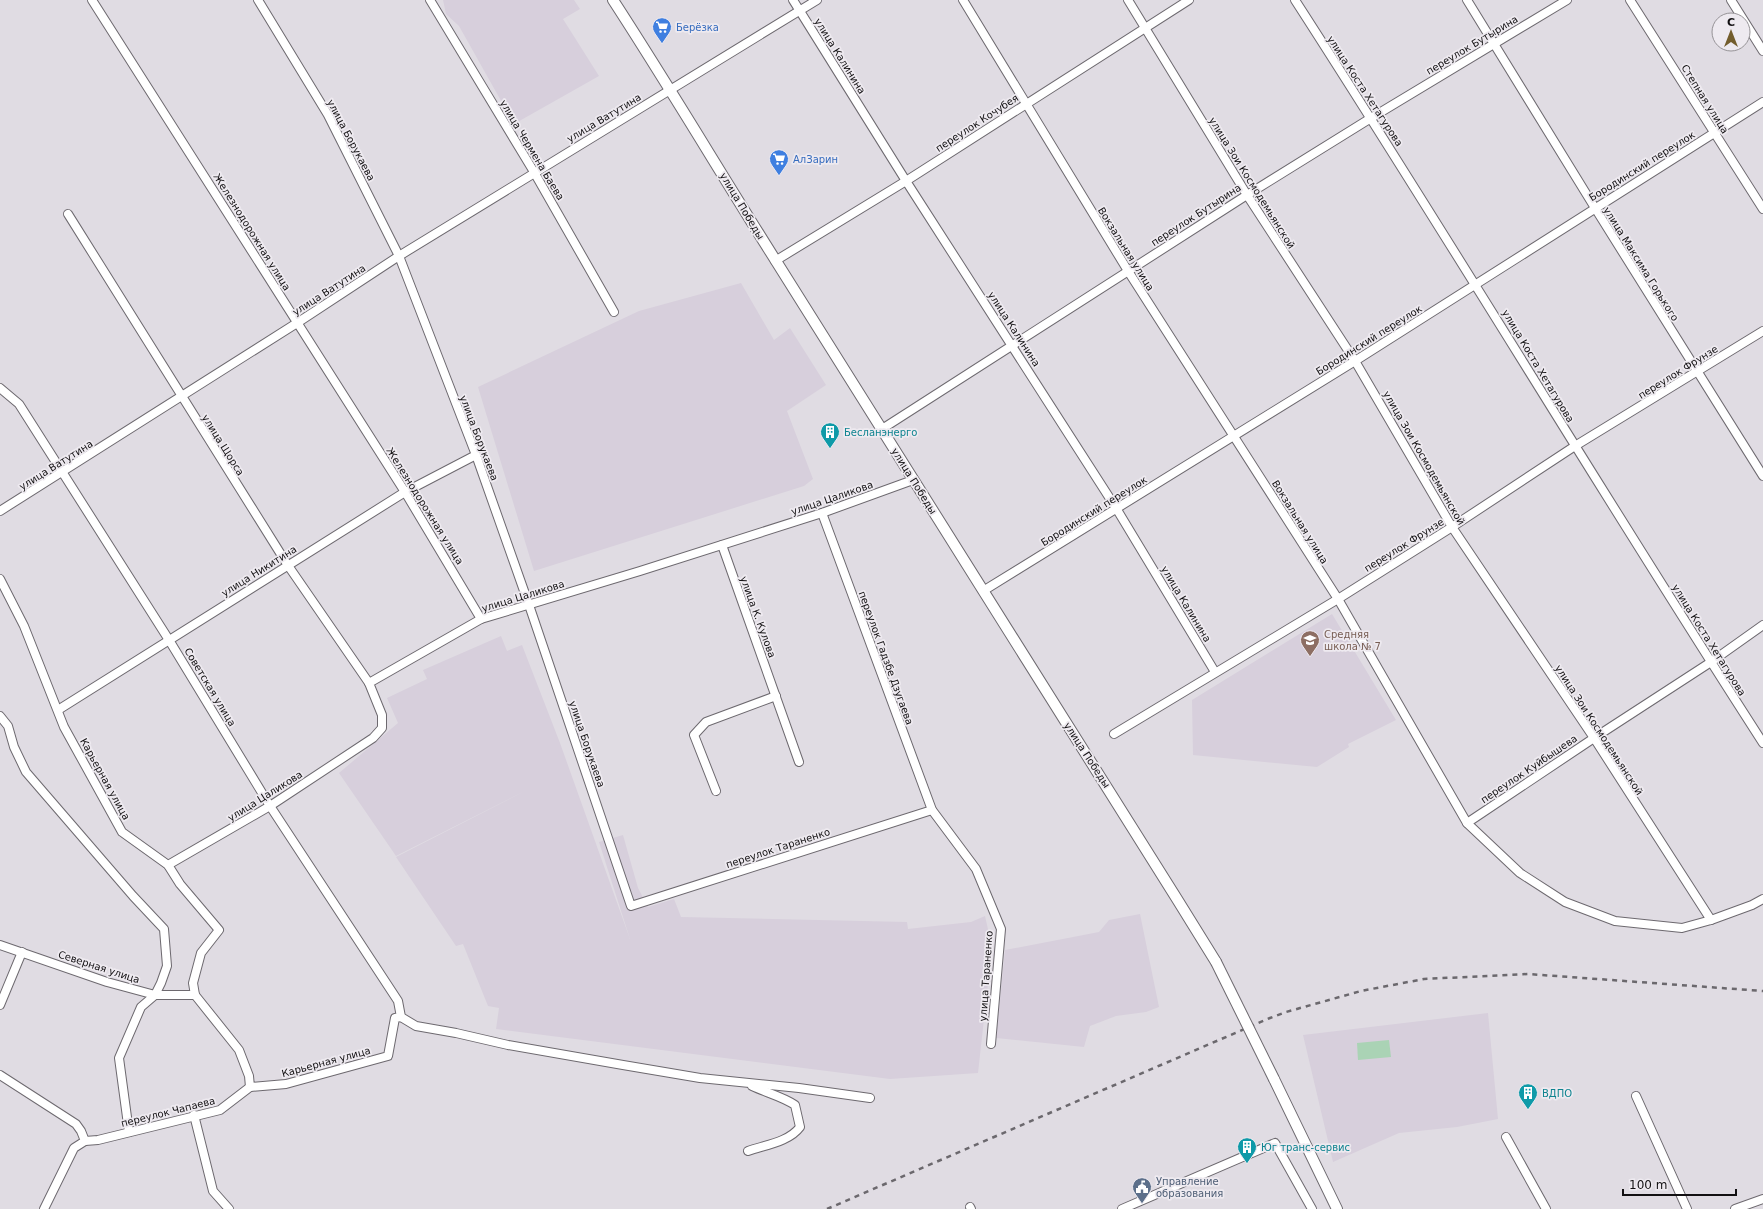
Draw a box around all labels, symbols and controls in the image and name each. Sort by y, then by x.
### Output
north arrow [1711,12,1751,52]
street label: переулок Бутырина [1424,13,1520,77]
supermarket icon: Берёзка [651,16,673,44]
street label: улица Калинина [812,16,868,96]
text: С [1727,16,1735,29]
place label: Берёзка [676,22,719,33]
street label: улица Коста Хетагурова [1325,34,1405,148]
street label: Степная улица [1679,63,1731,135]
street label: улица Ватутина [565,91,643,145]
street label: переулок Кочубея [934,92,1020,154]
street label: улица Борукаева [325,97,377,183]
street label: улица Чермена Баева [498,98,566,202]
street label: улица Зои Космодемьянской [1207,115,1297,251]
street label: Бородинский переулок [1587,129,1697,203]
supermarket icon: АлЗарин [768,148,790,176]
place label: АлЗарин [793,154,838,165]
street label: улица Победы [718,171,766,241]
street label: Железнодорожная улица [211,172,293,292]
street label: переулок Бутырина [1149,182,1243,248]
street label: Вокзальная улица [1096,205,1156,293]
street label: улица Максима Горького [1601,205,1681,323]
street label: улица Ватутина [291,262,367,318]
street label: улица Калинина [986,290,1042,368]
street label: Бородинский переулок [1314,303,1424,377]
street label: улица Коста Хетагурова [1500,308,1576,424]
street label: переулок Фрунзе [1636,343,1720,401]
street label: улица Зои Космодемьянской [1381,389,1467,527]
street label: улица Борукаева [458,394,500,482]
street label: улица Щорса [200,412,246,478]
building icon: Бесланэнерго [819,421,841,449]
place label: Бесланэнерго [844,427,917,438]
street label: улица Ватутина [17,438,95,492]
street label: Железнодорожная улица [384,446,466,566]
street label: улица Победы [889,446,939,516]
street label: Бородинский переулок [1039,474,1149,548]
street label: Вокзальная улица [1270,478,1330,566]
street label: улица Цаликова [790,479,874,517]
street label: переулок Фрунзе [1362,516,1446,574]
street label: улица Никитина [219,543,299,599]
street label: улица Калинина [1159,564,1213,644]
street label: улица К. Кулова [738,575,778,659]
street label: улица Цаликова [480,578,566,614]
street label: улица Коста Хетагурова [1670,582,1748,698]
street label: переулок Гадзбе Дзугаева [857,590,915,726]
school or university icon: Средняя школа № 7 [1299,629,1321,657]
place label: Средняя школа № 7 [1324,629,1381,652]
street label: Советская улица [182,646,238,728]
street label: улица Зои Космодемьянской [1553,663,1645,797]
street label: улица Борукаева [567,699,607,789]
street label: улица Победы [1062,720,1112,790]
street label: переулок Куйбышева [1479,733,1579,805]
street label: Карьерная улица [78,736,132,822]
street label: улица Цаликова [226,769,304,823]
street label: переулок Тараненко [724,826,832,870]
street label: улица Тараненко [977,930,995,1022]
street label: Северная улица [57,949,141,985]
street label: Карьерная улица [280,1045,372,1079]
building icon: ВДПО [1517,1082,1539,1110]
place label: ВДПО [1542,1088,1572,1099]
street label: переулок Чапаева [120,1095,216,1129]
building icon: Юг транс-сервис [1236,1136,1258,1164]
place label: Юг транс-сервис [1261,1142,1350,1153]
scale bar [1623,1171,1736,1197]
public building icon: Управление образования [1131,1176,1153,1204]
place label: Управление образования [1156,1176,1223,1199]
text: 100 m [1629,1178,1667,1192]

